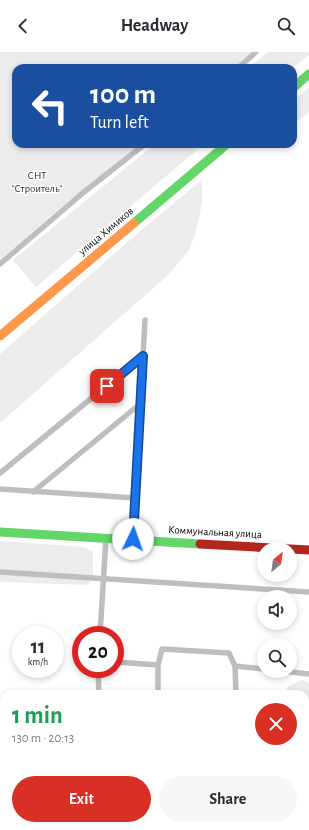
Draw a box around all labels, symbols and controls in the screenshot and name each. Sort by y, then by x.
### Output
icon: back [12,15,34,37]
icon: search [275,15,297,37]
text: Headway [121,17,188,35]
icon: left [24,80,76,132]
text: 100 m [90,81,156,109]
text: Turn left [90,114,149,132]
park label: СНТ "Строитель" [12,170,62,194]
street label: улица Химиков [76,205,135,258]
pin [90,369,124,403]
icon: arrive [96,375,118,397]
position arrow [112,518,154,560]
street label: Коммунальная улица [168,524,262,540]
north arrow [257,542,297,582]
map controls [257,542,297,678]
button: sound [257,590,297,630]
speed limit sign: 20 [72,626,124,678]
text: 11 [31,637,45,657]
button: search [257,638,297,678]
text: km/h [28,657,48,667]
button: close [255,703,297,745]
text: 1 min [12,704,63,728]
text: 130 m · 20:13 [12,732,74,745]
button: Exit [12,776,151,822]
button: Share [159,776,297,822]

